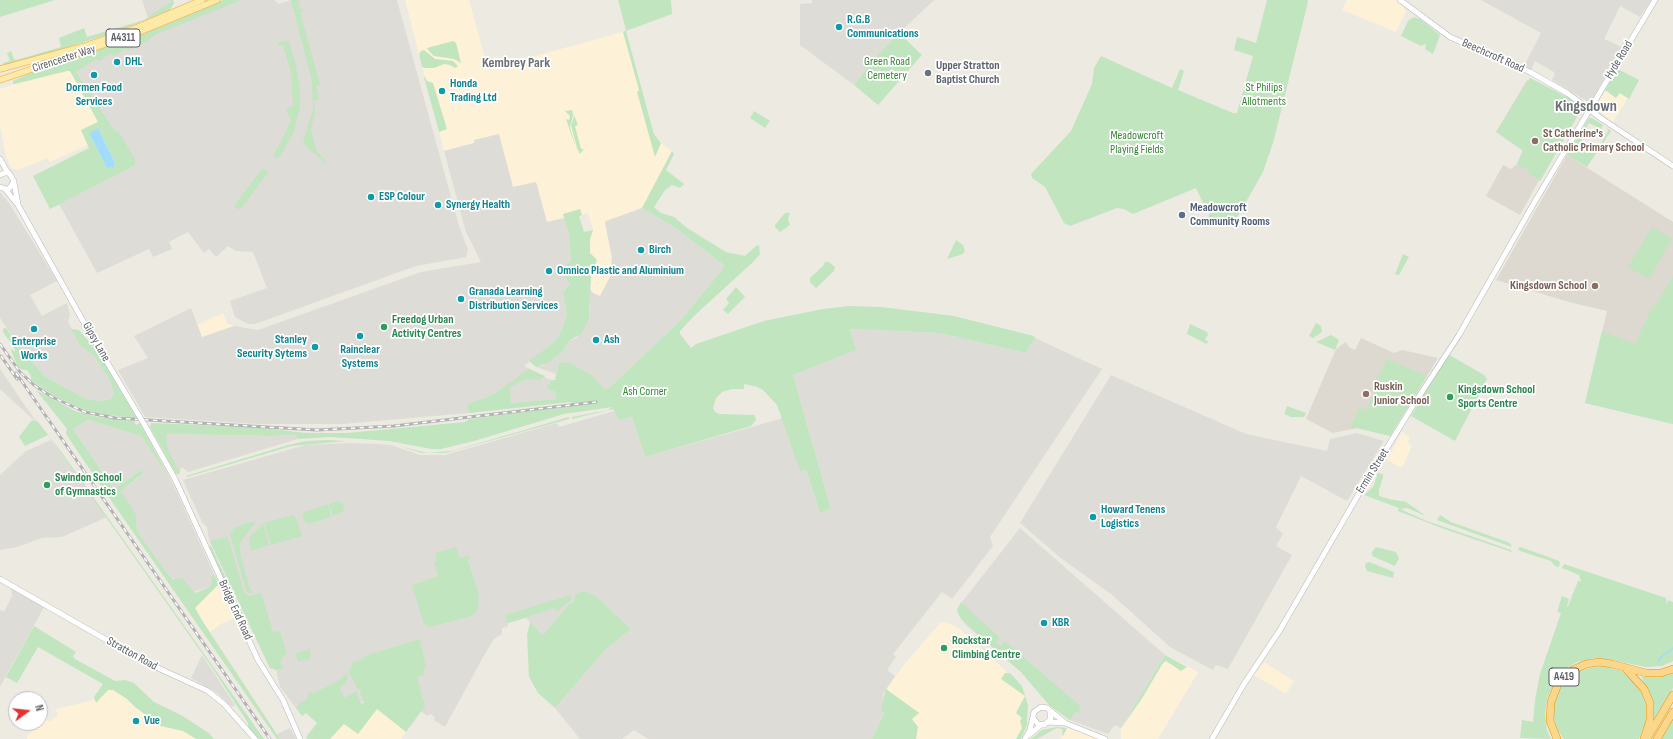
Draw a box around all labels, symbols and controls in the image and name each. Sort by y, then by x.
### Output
place label: R.G.B Communications [847,13,919,41]
marker: R.G.B Communications [834,22,844,32]
road number: A4311 [106,29,140,47]
street label: Beechcroft Road [1460,36,1526,76]
street label: Hyde Road [1602,38,1636,82]
street label: Cirencester Way [31,42,97,76]
place label: DHL [125,55,142,69]
district label: Kembrey Park [482,55,550,71]
park label: Green Road Cemetery [864,55,910,83]
marker: DHL [112,57,122,67]
place label: Upper Stratton Baptist Church [936,59,1000,87]
marker: Upper Stratton Baptist Church [923,68,933,78]
marker: Dormen Food Services [89,70,99,80]
place label: Honda Trading Ltd [450,77,497,105]
place label: Dormen Food Services [66,81,122,109]
park label: St Philips Allotments [1242,81,1286,109]
marker: Honda Trading Ltd [437,86,447,96]
district label: Kingsdown [1555,97,1617,117]
place label: St Catherine's Catholic Primary School [1543,127,1644,155]
park label: Meadowcroft Playing Fields [1110,129,1164,157]
marker: St Catherine's Catholic Primary School [1530,136,1540,146]
place label: ESP Colour [379,190,425,204]
marker: ESP Colour [366,192,376,202]
place label: Synergy Health [446,198,510,212]
marker: Synergy Health [433,200,443,210]
place label: Meadowcroft Community Rooms [1190,201,1270,229]
marker: Meadowcroft Community Rooms [1177,210,1187,220]
place label: Birch [649,243,671,257]
marker: Birch [636,245,646,255]
place label: Omnico Plastic and Aluminium [557,264,684,278]
marker: Omnico Plastic and Aluminium [544,266,554,276]
place label: Kingsdown School [1510,279,1587,293]
marker: Kingsdown School [1590,281,1600,291]
place label: Granada Learning Distribution Services [469,285,558,313]
marker: Granada Learning Distribution Services [456,294,466,304]
place label: Freedog Urban Activity Centres [392,313,461,341]
street label: Gipsy Lane [79,320,113,364]
marker: Freedog Urban Activity Centres [379,322,389,332]
marker: Enterprise Works [29,324,39,334]
marker: Rainclear Systems [355,331,365,341]
place label: Stanley Security Sytems [237,333,307,361]
place label: Ash [604,333,620,347]
place label: Enterprise Works [12,335,56,363]
marker: Ash [591,335,601,345]
marker: Stanley Security Sytems [310,342,320,352]
place label: Rainclear Systems [340,343,380,371]
place label: Ruskin Junior School [1374,380,1429,408]
place label: Kingsdown School Sports Centre [1458,383,1535,411]
park label: Ash Corner [623,385,667,399]
marker: Ruskin Junior School [1361,389,1371,399]
marker: Kingsdown School Sports Centre [1445,392,1455,402]
street label: Ermin Street [1353,446,1393,496]
place label: Swindon School of Gymnastics [55,471,122,499]
marker: Swindon School of Gymnastics [42,480,52,490]
place label: Howard Tenens Logistics [1101,503,1165,531]
marker: Howard Tenens Logistics [1088,512,1098,522]
street label: Bridge End Road [215,578,255,642]
place label: KBR [1052,616,1069,630]
marker: KBR [1039,618,1049,628]
street label: Stratton Road [104,634,160,674]
place label: Rockstar Climbing Centre [952,634,1020,662]
marker: Rockstar Climbing Centre [939,643,949,653]
road number: A419 [1549,668,1579,686]
north arrow [8,691,48,731]
text: N [32,704,46,713]
place label: Vue [144,714,160,728]
marker: Vue [131,716,141,726]

